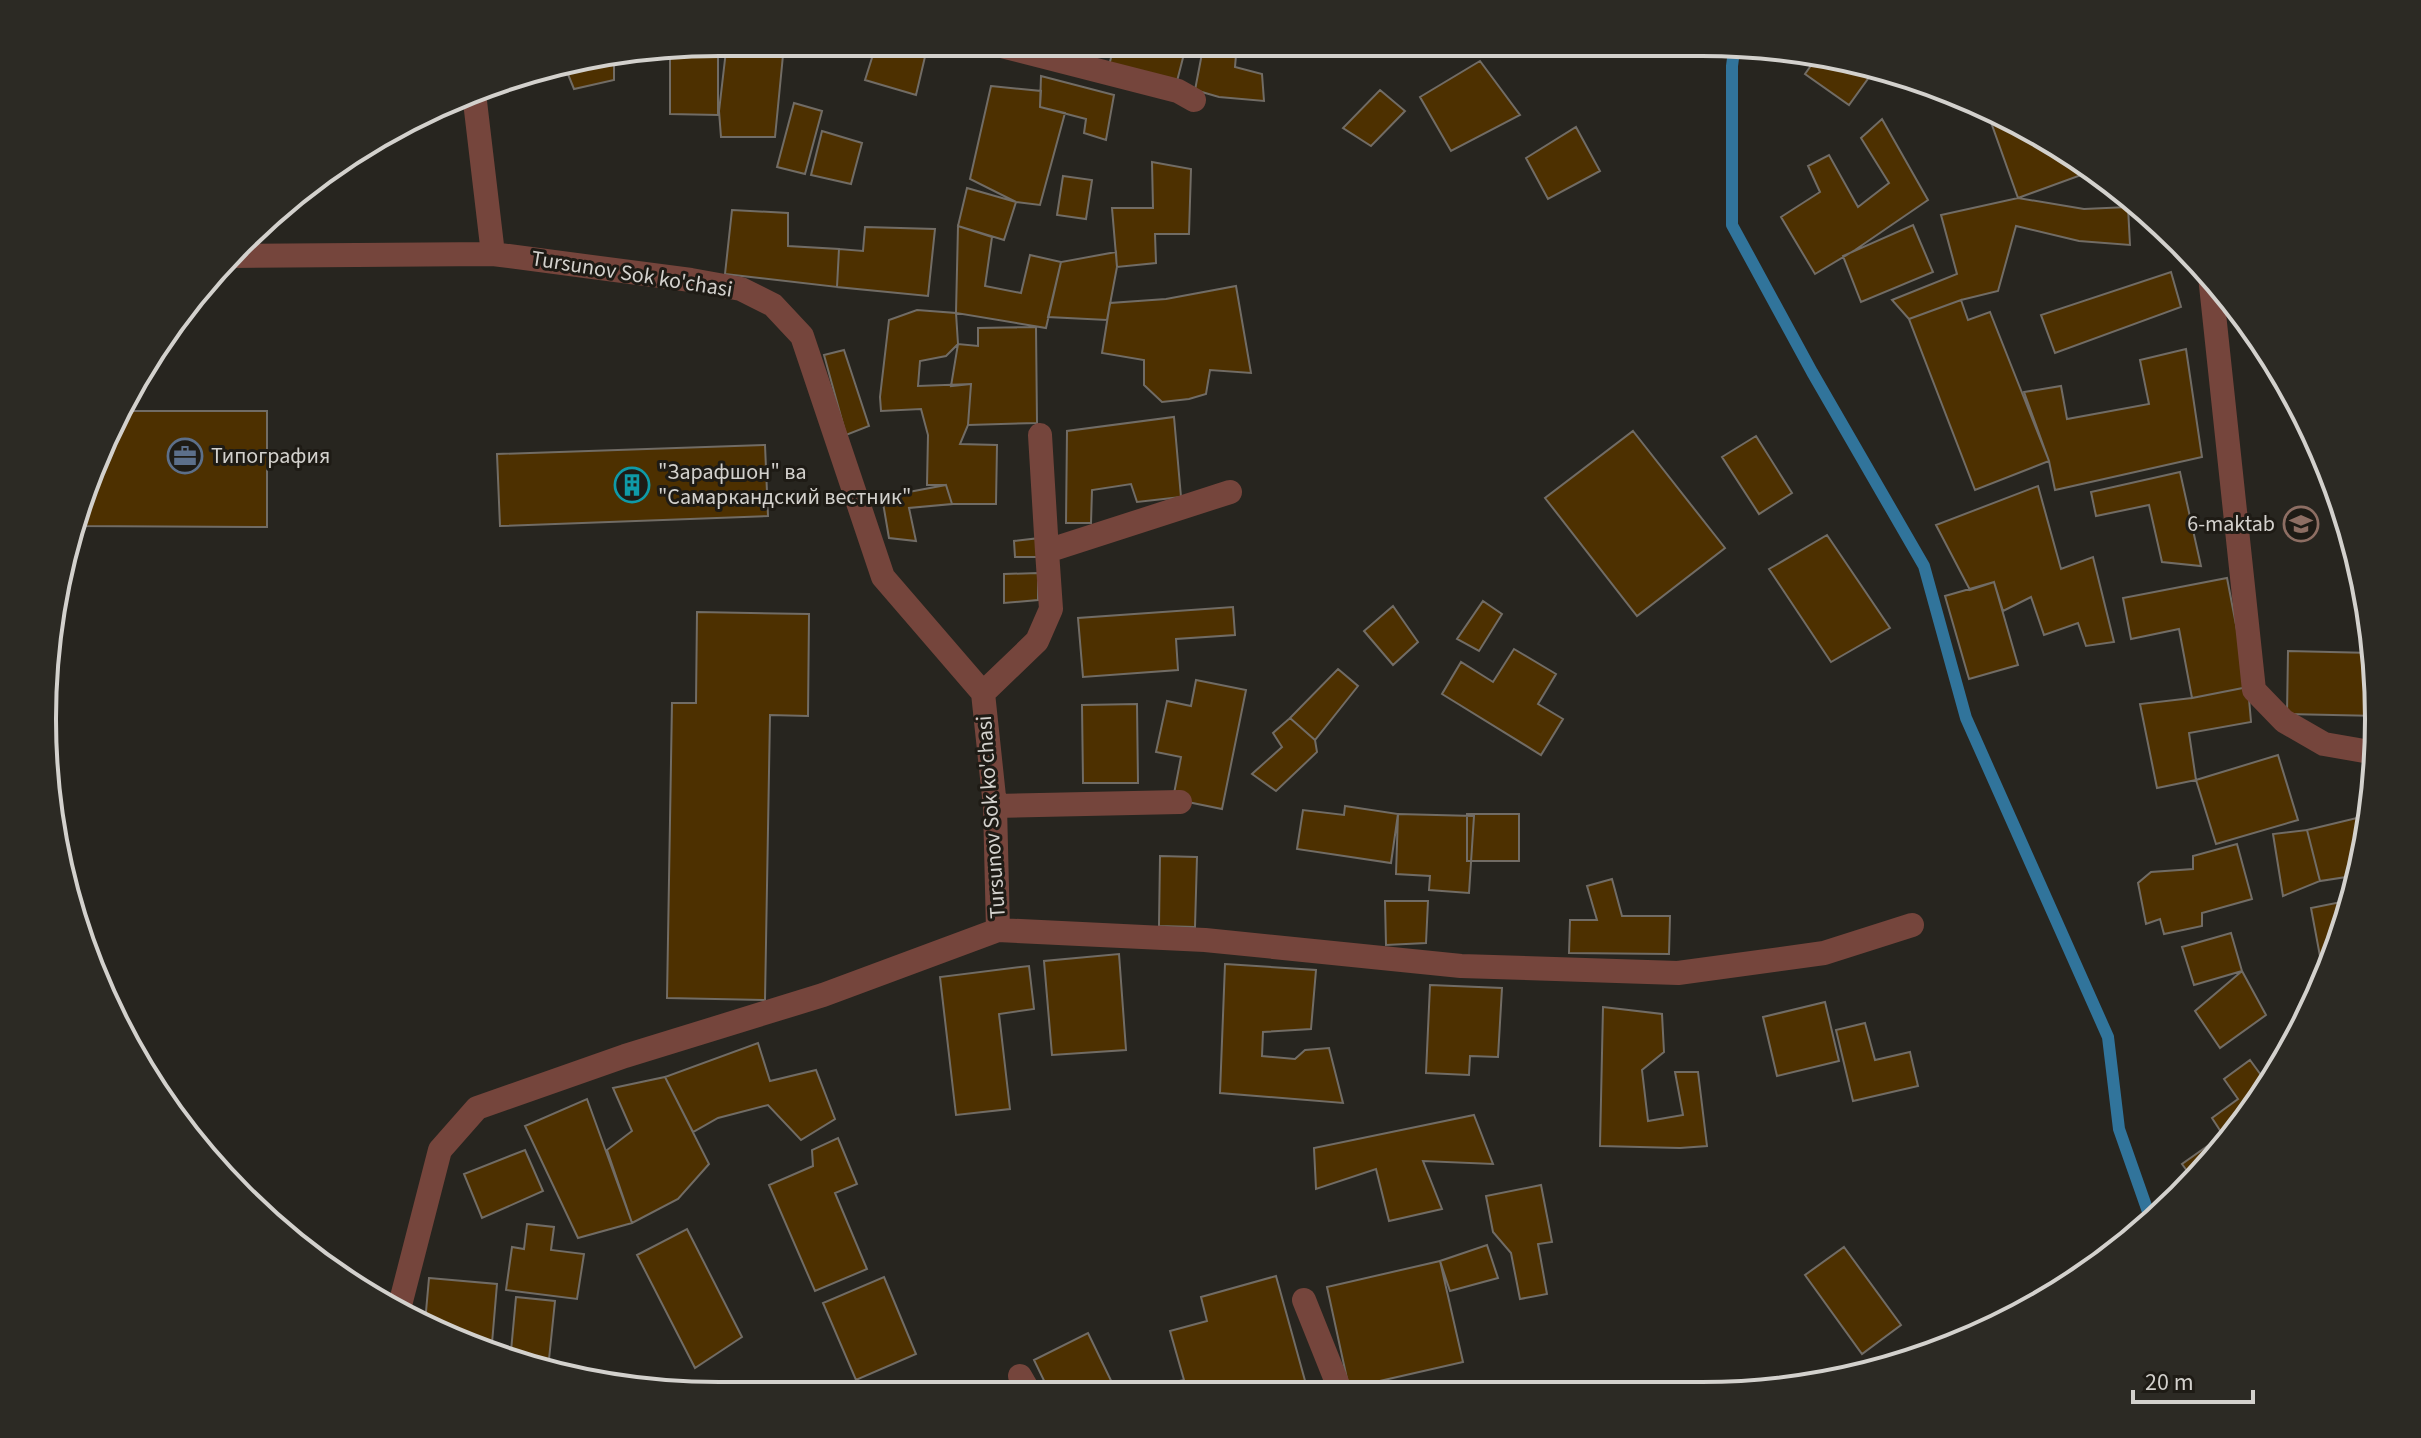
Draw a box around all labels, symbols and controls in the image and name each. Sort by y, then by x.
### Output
street label: Tursunov Sok ko'chasi [529,242,735,306]
office icon: Типография [166,437,204,475]
place label: Типография [211,440,330,472]
place label: "Зарафшон" ва "Самаркандский вестник" [658,456,911,513]
building icon: "Зарафшон" ва "Самаркандский вестник" [613,466,651,504]
school or university icon: 6-maktab [2282,505,2320,543]
place label: 6-maktab [2187,508,2275,540]
street label: Tursunov Sok ko'chasi [968,714,1014,920]
scale bar [2133,1354,2253,1404]
text: 20 m [2145,1365,2194,1400]

